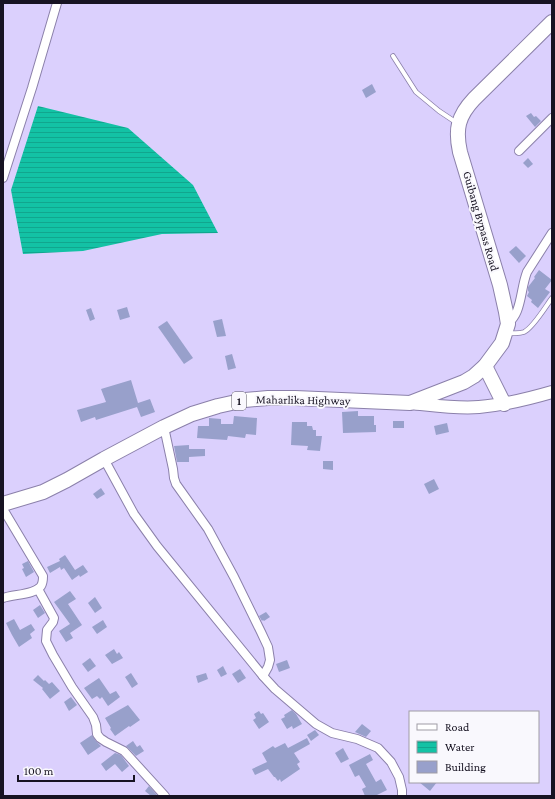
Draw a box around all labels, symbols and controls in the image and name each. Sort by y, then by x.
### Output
street label: Guibang Bypass Road [460,169,502,273]
road number: 1 [232,392,246,410]
street label: Maharlika Highway [256,392,351,408]
legend [409,711,539,783]
text: Road [445,720,470,734]
text: Water [445,740,475,754]
scale bar [18,757,134,783]
text: Building [445,760,486,774]
text: 100 m [24,764,54,778]

